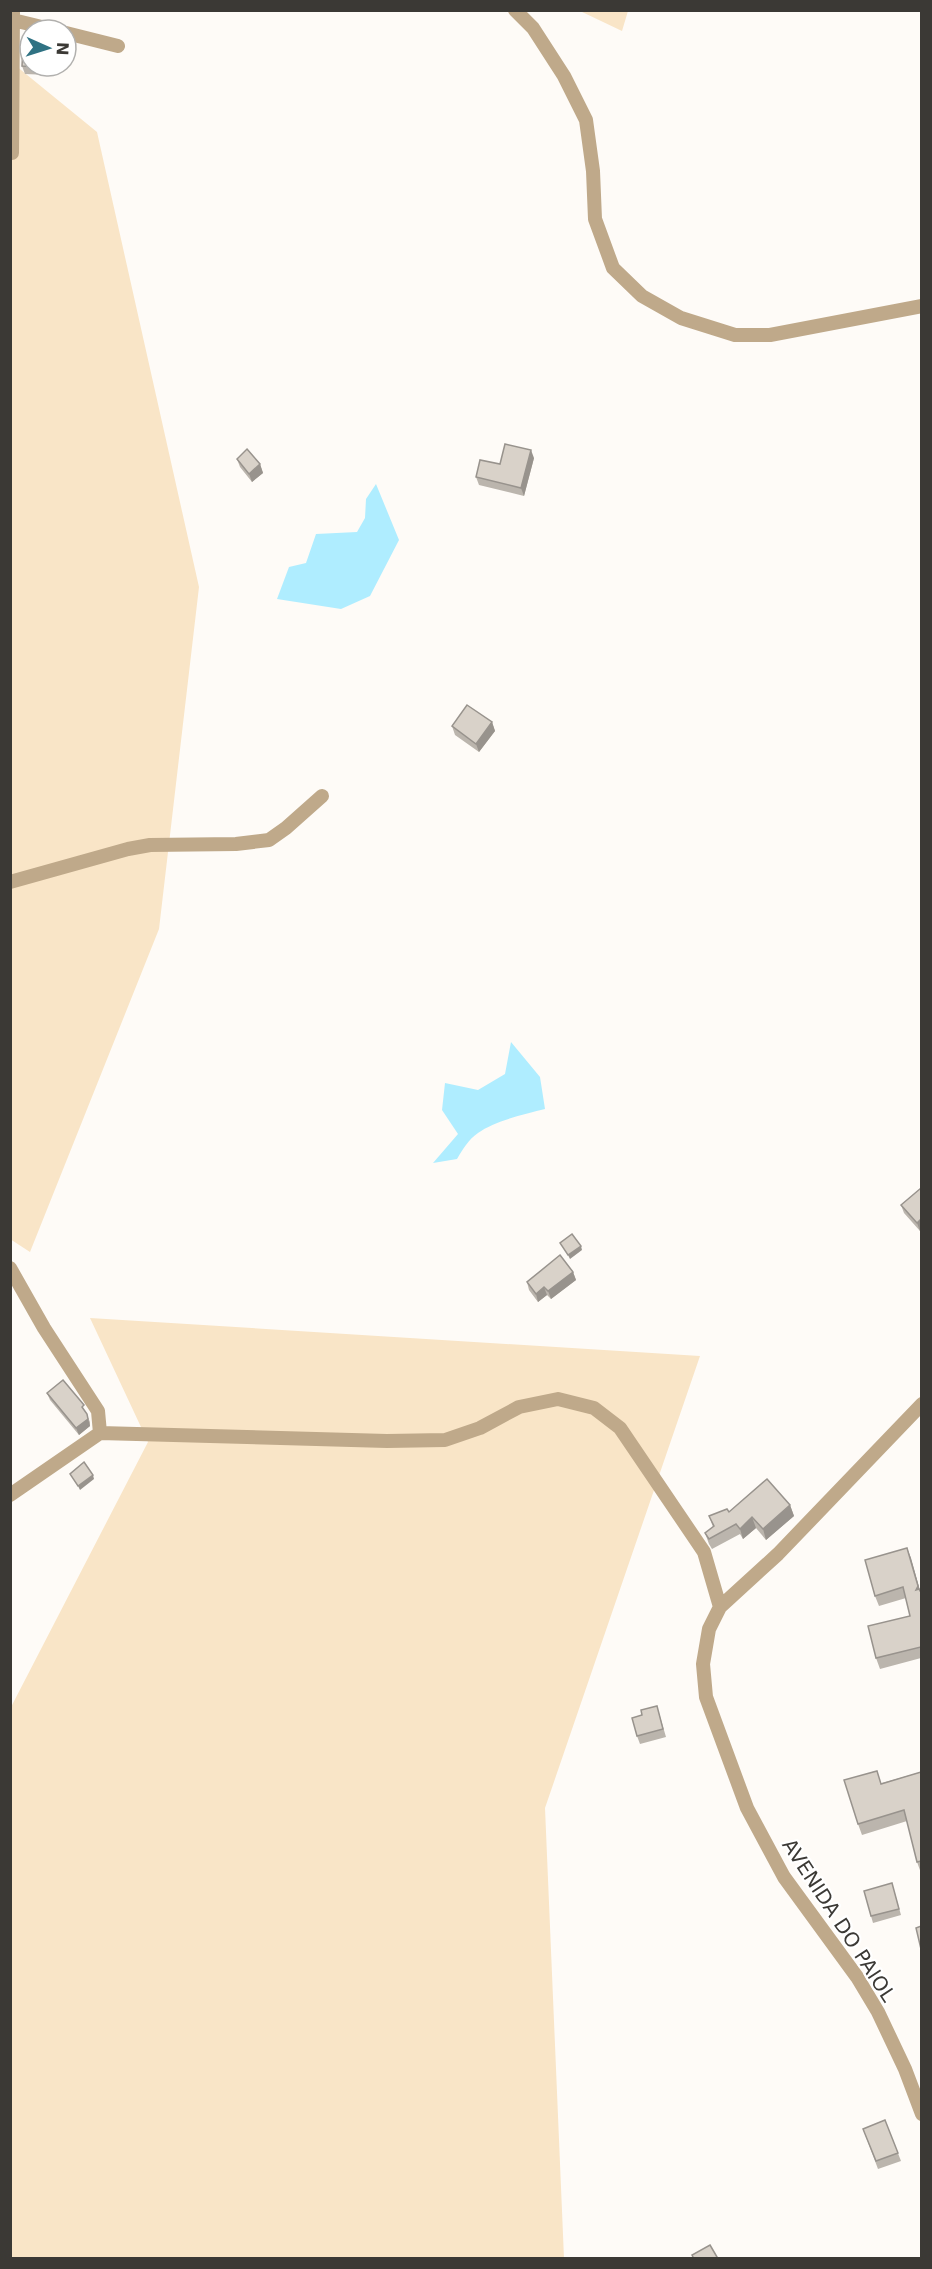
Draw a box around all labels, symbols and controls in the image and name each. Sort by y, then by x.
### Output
north arrow [18,18,78,78]
text: N [53,42,72,56]
street label: AVENIDA DO PAIOL [777,1834,901,2007]

